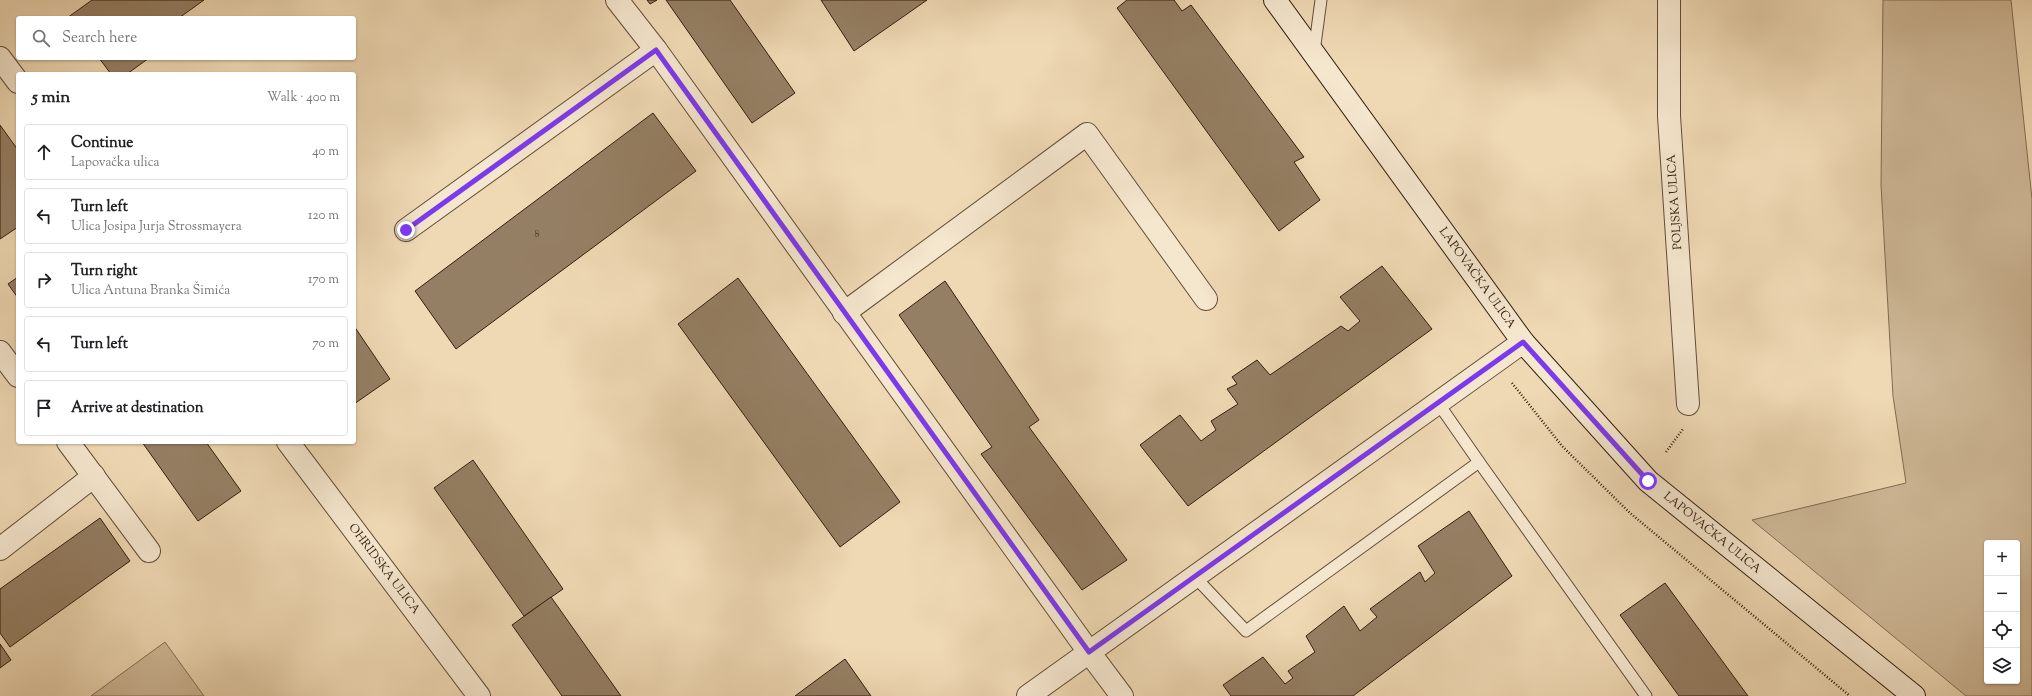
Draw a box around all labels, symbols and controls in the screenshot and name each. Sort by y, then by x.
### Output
search box [16,16,356,60]
icon: search [30,27,52,49]
text: Search here [62,28,137,49]
text: 5 min [32,86,70,110]
text: Walk · 400 m [267,89,340,107]
text: Continue [71,133,133,154]
icon: ahead [33,141,55,163]
text: 40 m [312,143,339,161]
street label: POLJSKA ULICA [1663,153,1687,250]
text: Lapovačka ulica [71,154,160,172]
text: Turn left [71,197,128,218]
icon: left [33,205,55,227]
text: 120 m [308,207,339,225]
text: Ulica Josipa Jurja Strossmayera [71,218,242,236]
route end [397,221,415,239]
street label: LAPOVAČKA ULICA [1434,224,1520,333]
house number: 8 [535,227,540,242]
text: Turn right [71,261,137,282]
icon: right [33,269,55,291]
text: 170 m [308,271,339,289]
text: Ulica Antuna Branka Šimića [71,282,230,300]
icon: left [33,333,55,355]
text: Turn left [71,334,128,355]
text: 70 m [312,335,339,353]
icon: arrive [33,397,55,419]
text: Arrive at destination [71,398,204,419]
route start [1639,472,1657,490]
street label: LAPOVAČKA ULICA [1659,488,1765,578]
street label: OHRIDSKA ULICA [344,520,424,618]
map controls [1984,540,2020,684]
button: + [1984,540,2020,576]
button: − [1984,576,2020,612]
button: locate [1984,612,2020,648]
button: layers [1984,648,2020,684]

